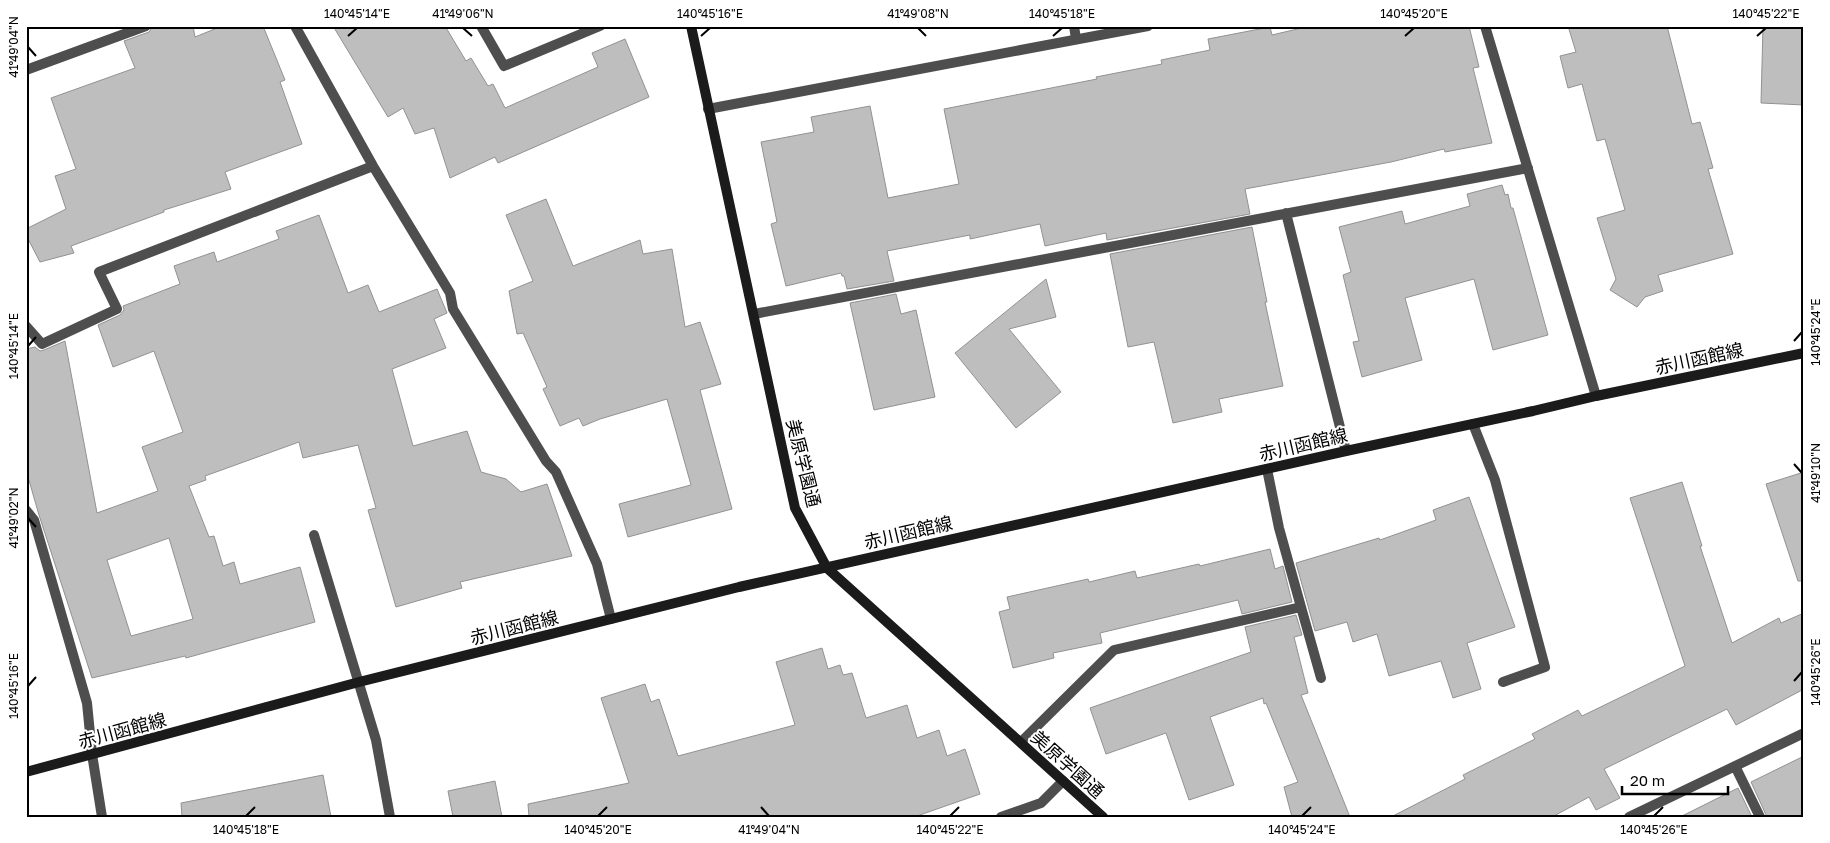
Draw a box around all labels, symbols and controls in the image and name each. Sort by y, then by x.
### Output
text: 140°45'14"E [324,6,390,21]
text: 41°49'06"N [432,6,494,21]
text: 140°45'16"E [677,6,743,21]
text: 41°49'08"N [887,6,949,21]
text: 140°45'18"E [1029,6,1095,21]
text: 140°45'20"E [1380,6,1448,21]
text: 140°45'22"E [1732,6,1800,21]
text: 41°49'04"N [6,16,21,78]
text: 140°45'24"E [1808,298,1823,366]
text: 140°45'14"E [6,313,21,379]
street label: 赤川函館線 [1653,338,1745,378]
street label: 美原学園通 [782,417,826,509]
street label: 赤川函館線 [1257,423,1349,465]
text: 41°49'10"N [1808,443,1823,503]
text: 41°49'02"N [6,487,21,549]
street label: 赤川函館線 [862,511,954,553]
street label: 赤川函館線 [468,605,560,649]
text: 140°45'26"E [1808,638,1823,706]
text: 140°45'16"E [6,653,21,719]
street label: 赤川函館線 [76,708,168,752]
street label: 美原学園通 [1027,726,1109,802]
scale bar [1622,763,1729,795]
text: 20 m [1630,771,1665,789]
text: 140°45'18"E [213,822,279,837]
text: 140°45'20"E [564,822,632,837]
text: 41°49'04"N [738,822,800,837]
text: 140°45'22"E [916,822,984,837]
text: 140°45'24"E [1268,822,1336,837]
text: 140°45'26"E [1620,822,1688,837]

